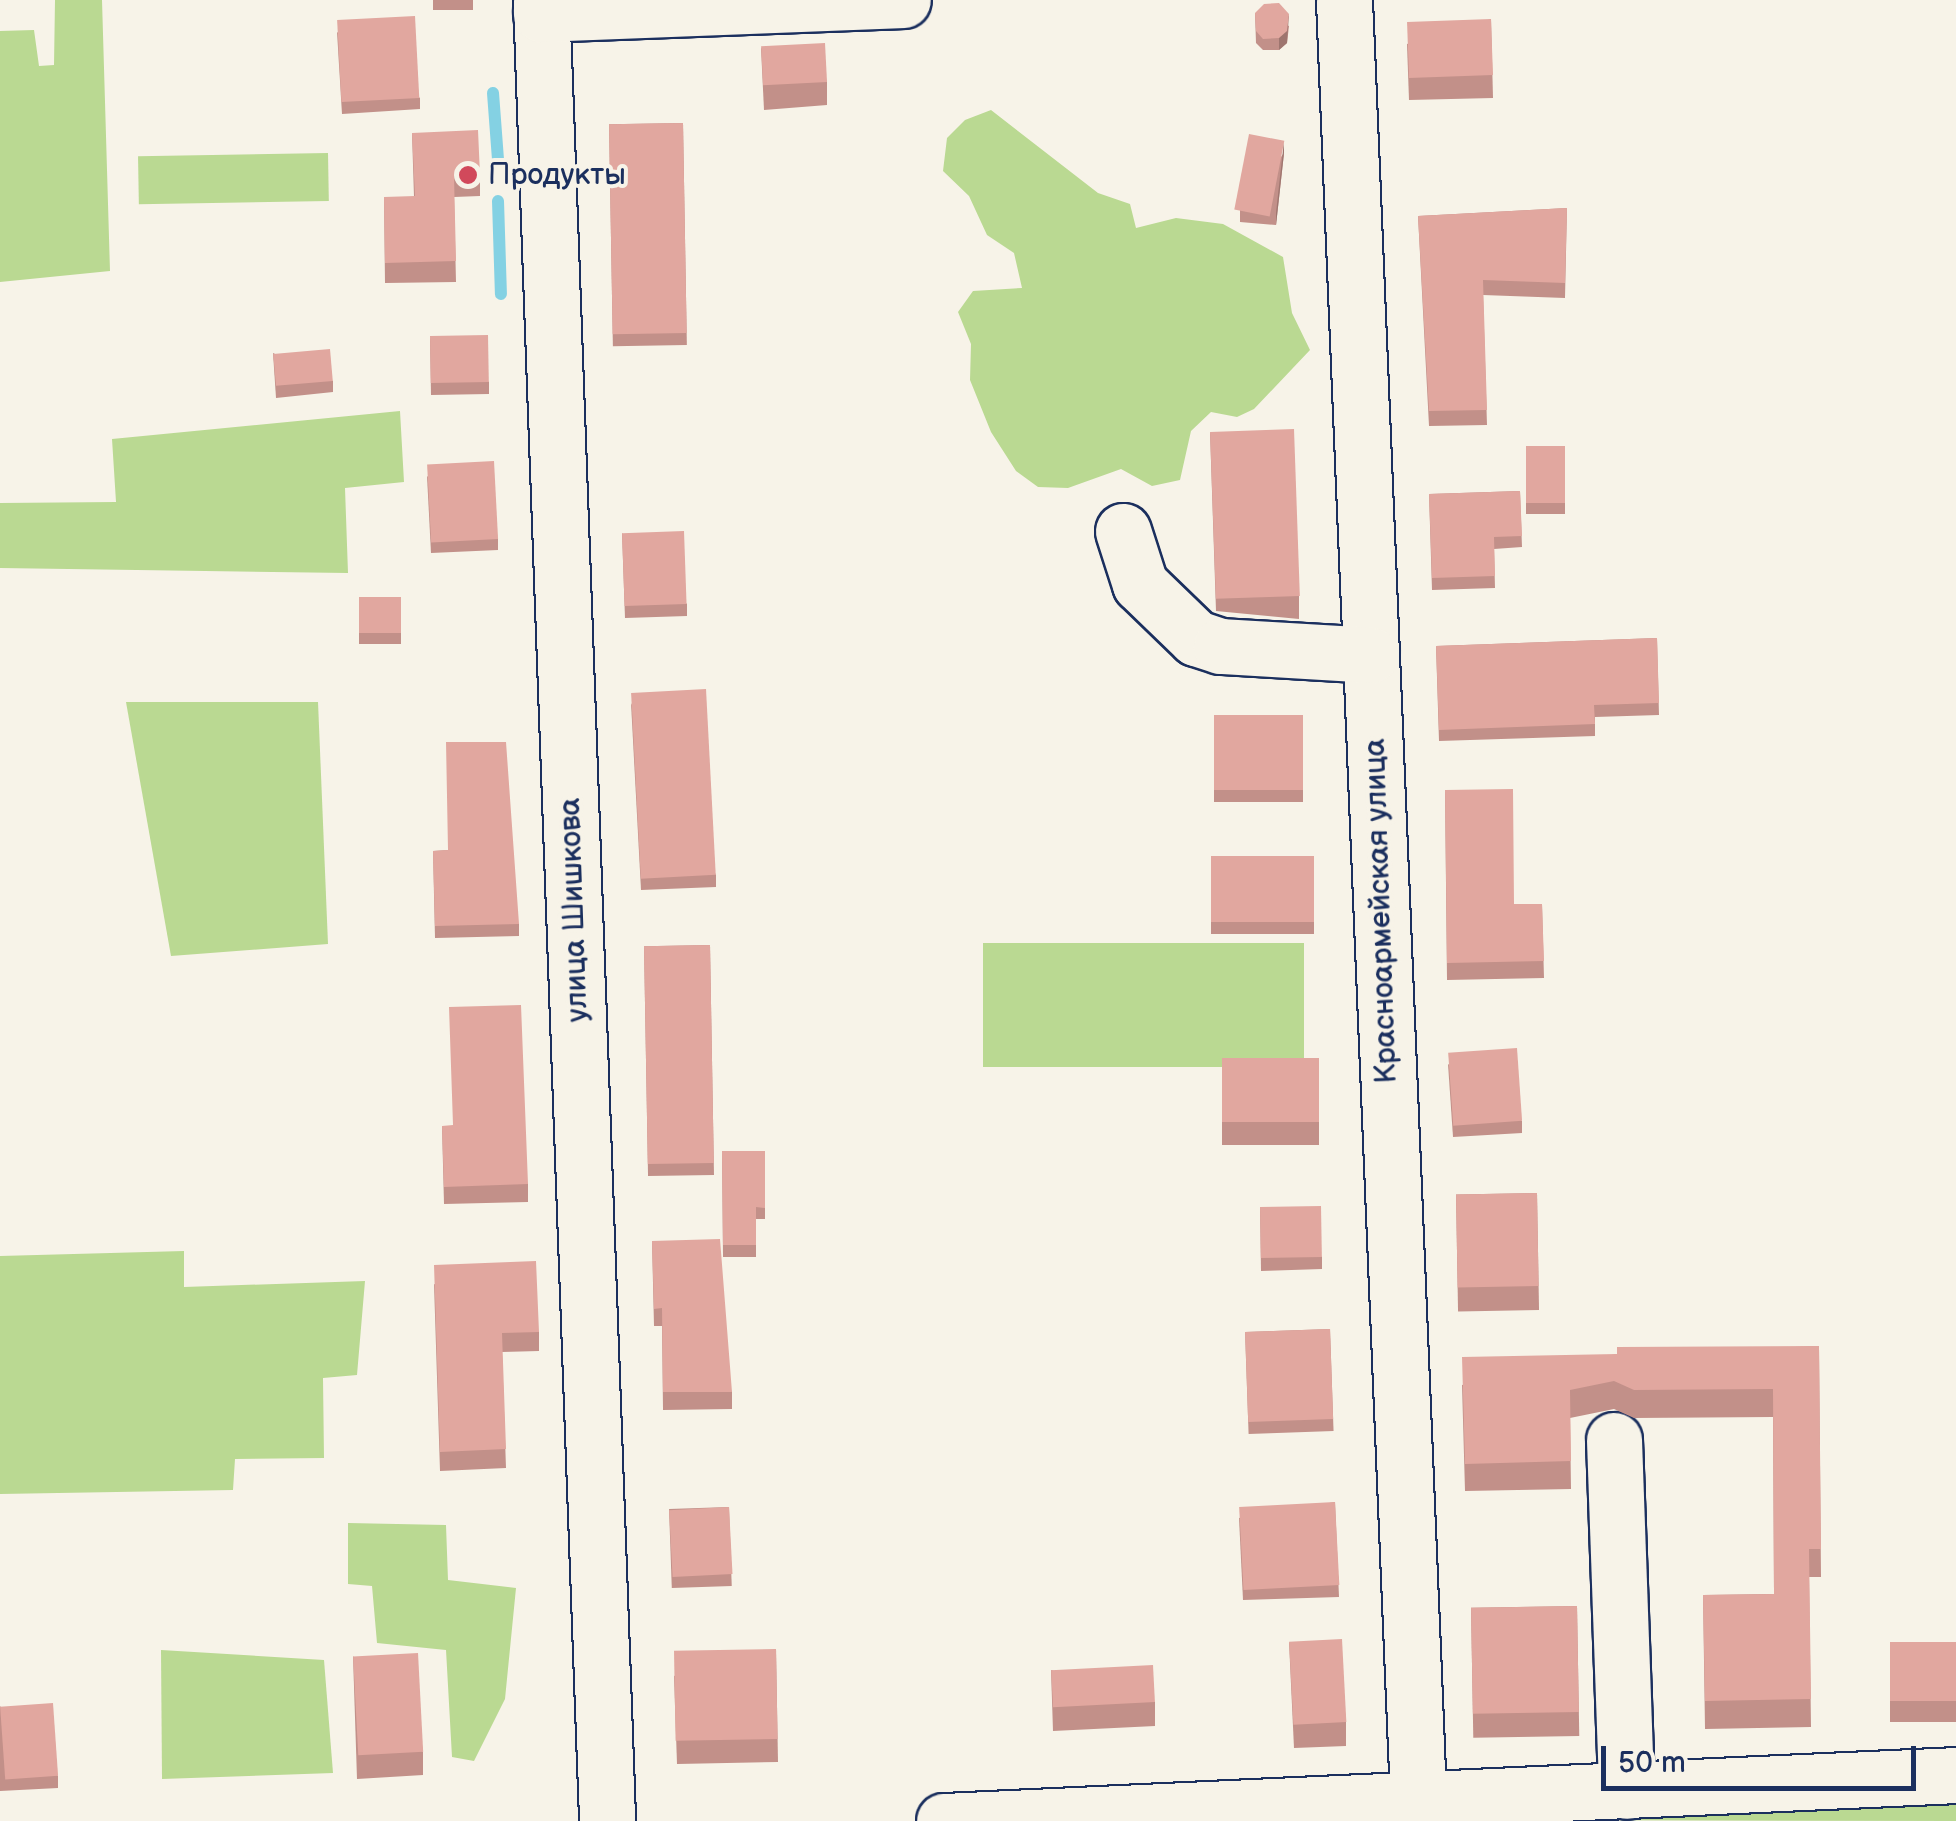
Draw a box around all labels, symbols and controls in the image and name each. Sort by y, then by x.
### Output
place label: Продукты [488,157,626,193]
marker: Продукты [457,164,479,186]
street label: Красноармейская улица [1357,738,1405,1084]
street label: улица Шишкова [552,797,596,1023]
scale bar [1606,1726,1921,1788]
text: 50 m [1618,1745,1686,1781]

